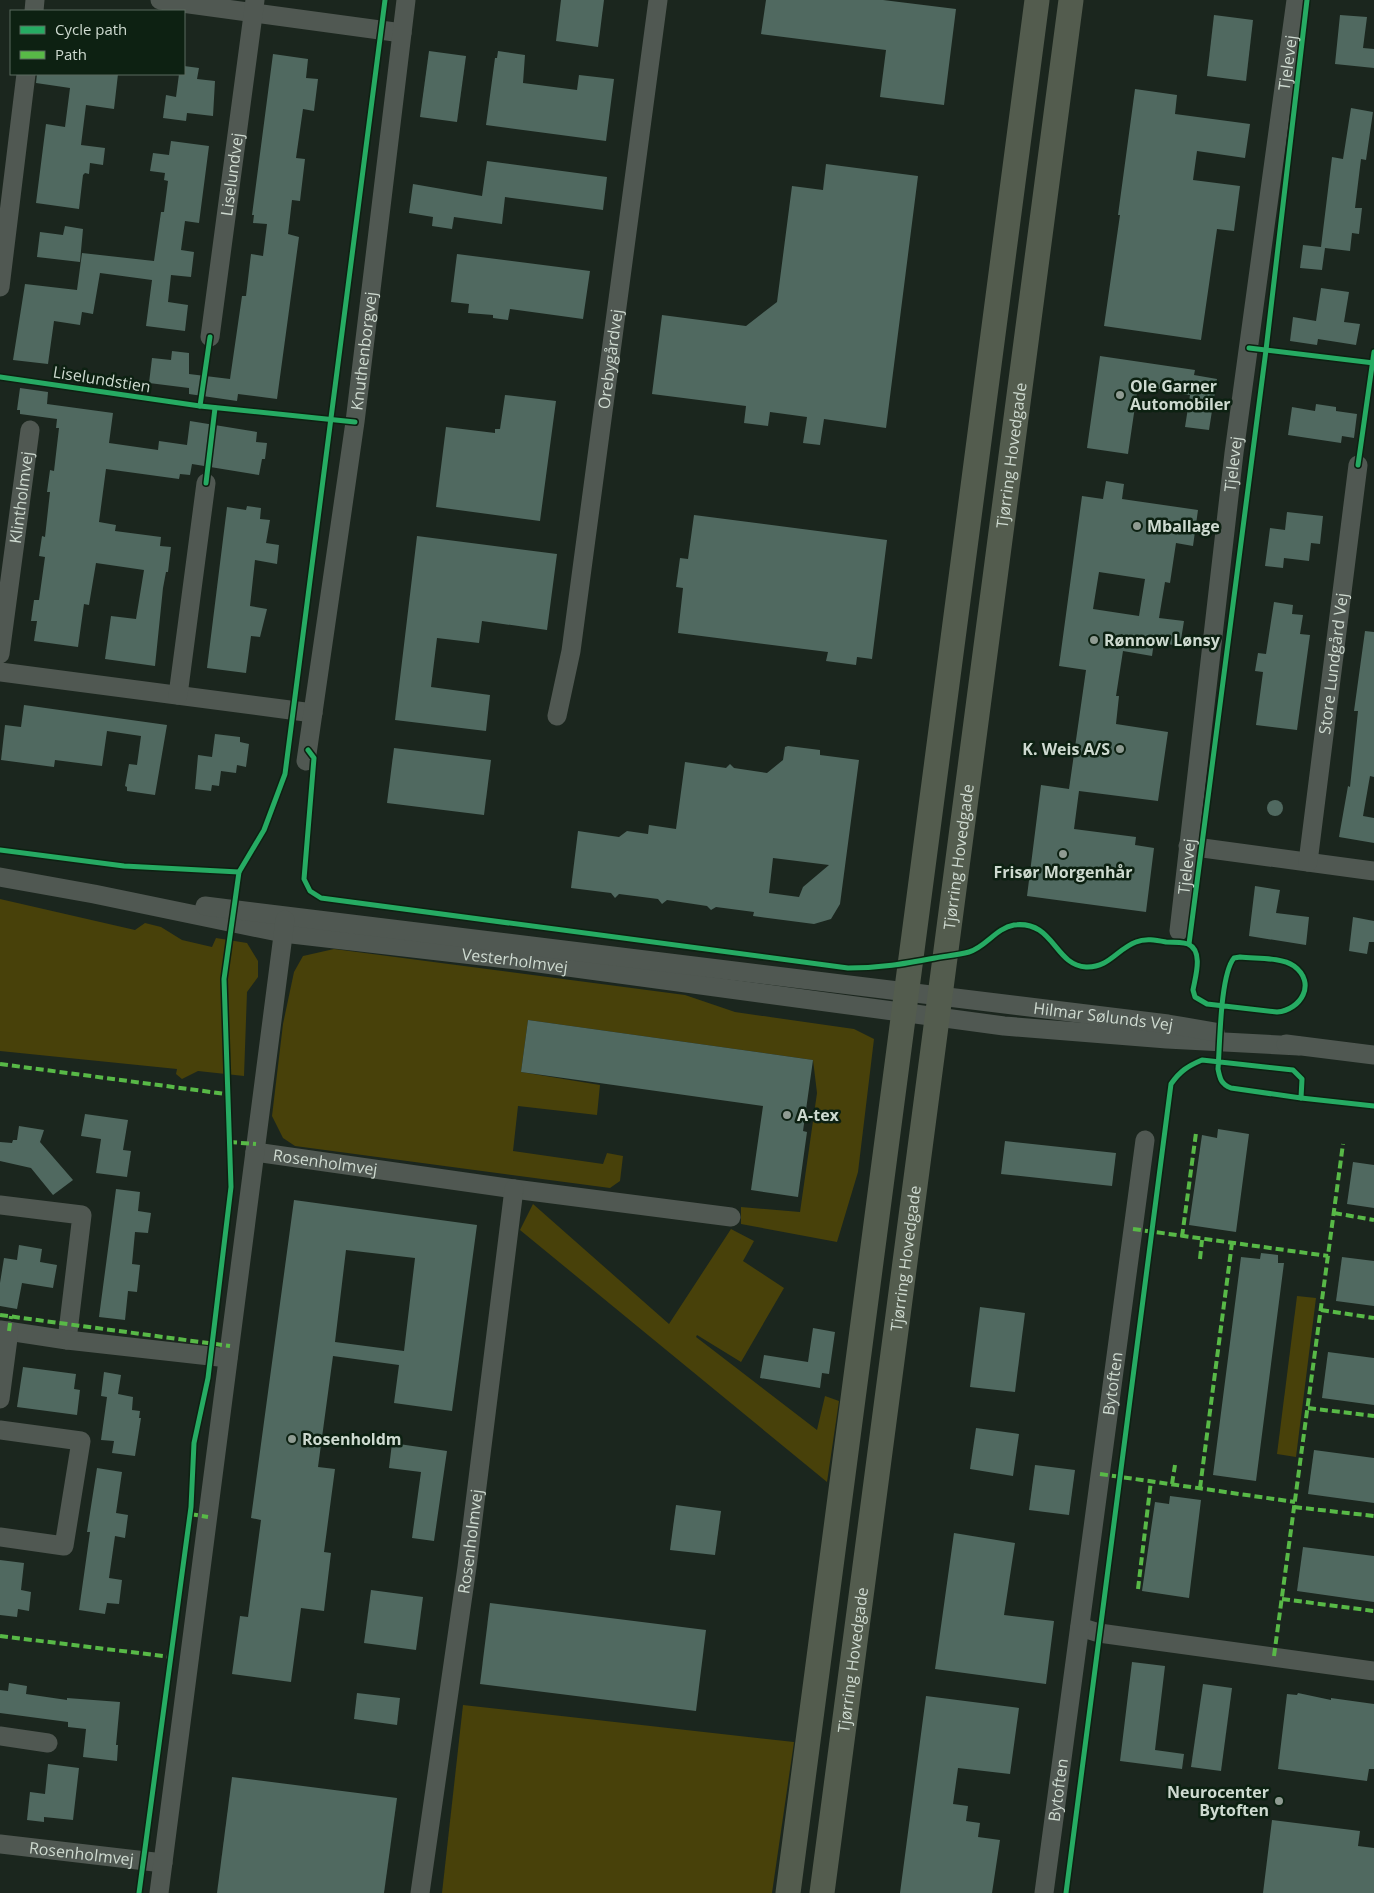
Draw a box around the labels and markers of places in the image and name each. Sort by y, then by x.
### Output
place label: Ole Garner Automobiler [1130,375,1231,415]
marker: Ole Garner Automobiler [1114,389,1126,401]
place label: Mballage [1147,515,1220,537]
marker: Mballage [1131,520,1143,532]
place label: Rønnow Lønsy [1104,629,1221,651]
marker: Rønnow Lønsy [1088,634,1100,646]
place label: K. Weis A/S [1022,738,1110,760]
marker: K. Weis A/S [1114,743,1126,755]
marker: Frisør Morgenhår [1057,848,1069,860]
place label: Frisør Morgenhår [994,861,1132,883]
place label: A-tex [797,1104,840,1126]
marker: A-tex [781,1109,793,1121]
place label: Rosenholdm [302,1428,402,1450]
marker: Rosenholdm [286,1433,298,1445]
place label: Neurocenter Bytoften [1167,1781,1269,1821]
marker: Neurocenter Bytoften [1273,1795,1285,1807]

